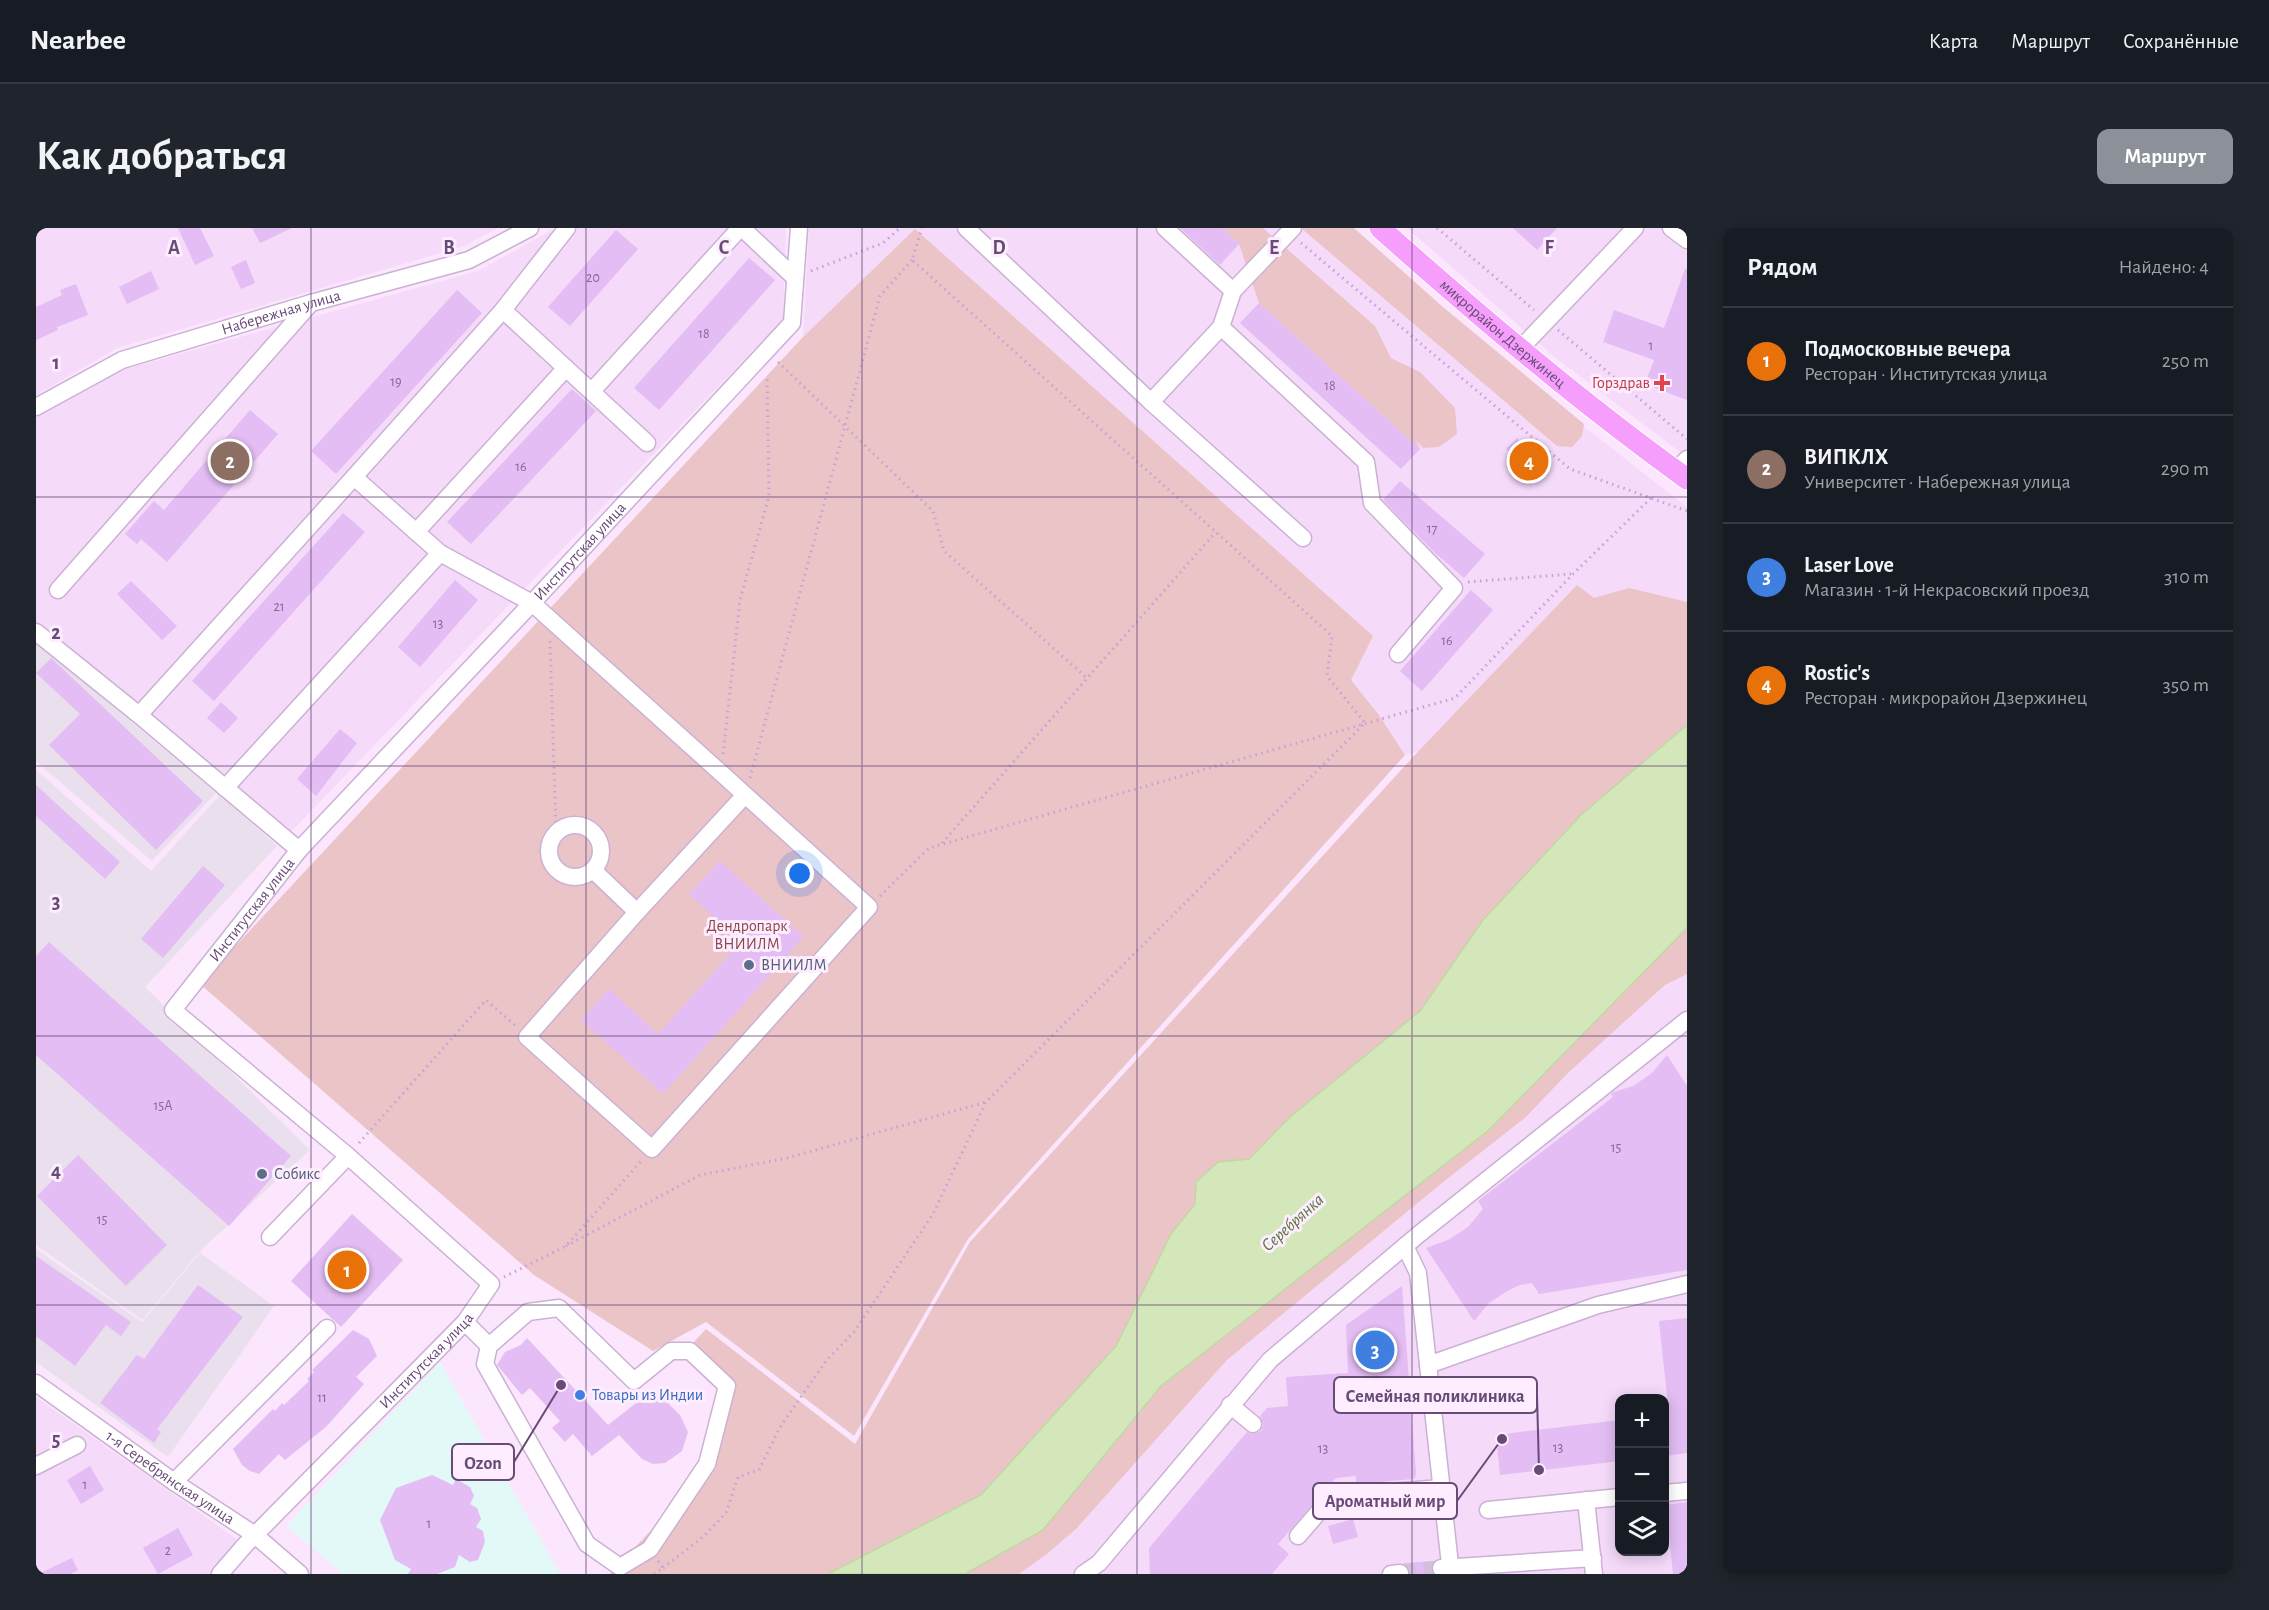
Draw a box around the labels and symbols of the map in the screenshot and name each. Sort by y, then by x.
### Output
text: A [168,238,180,258]
text: B [443,238,455,258]
text: C [719,238,730,258]
text: D [992,238,1006,258]
text: E [1269,238,1279,258]
text: F [1544,238,1554,258]
house number: 20 [586,271,600,285]
street label: микрорайон Дзержинец [1437,276,1569,391]
street label: Набережная улица [220,287,342,338]
house number: 18 [698,327,710,341]
house number: 1 [1649,339,1653,353]
text: 1 [52,353,60,373]
house number: 19 [390,375,402,389]
place label: Горздрав [1592,375,1650,391]
marker: Горздрав [1655,376,1669,390]
house number: 18 [1324,379,1336,393]
pin: 2 [210,438,250,484]
pin: 4 [1510,438,1548,484]
house number: 16 [515,460,527,474]
street label: Институтская улица [531,499,629,603]
house number: 17 [1427,522,1437,536]
house number: 21 [273,600,285,614]
house number: 13 [433,617,444,631]
text: 2 [51,623,61,643]
house number: 16 [1441,634,1453,648]
street label: Институтская улица [206,855,298,965]
your location [785,859,814,888]
text: 3 [52,892,60,912]
park label: Дендропарк ВНИИЛМ [706,918,788,952]
place label: ВНИИЛМ [761,957,827,973]
marker: ВНИИЛМ [742,958,756,972]
house number: 15А [154,1099,172,1113]
house number: 15 [1611,1141,1621,1155]
text: 4 [51,1161,61,1181]
place label: Собикс [274,1166,320,1182]
marker: Собикс [255,1167,269,1181]
water label: Серебрянка [1258,1191,1328,1255]
house number: 15 [97,1213,107,1227]
pin: 1 [328,1248,366,1292]
street label: Институтская улица [376,1310,477,1412]
pin: 3 [1356,1328,1394,1372]
callout: Семейная поликлиника [1334,1377,1537,1413]
place label: Товары из Индии [592,1387,703,1403]
marker: Товары из Индии [573,1388,587,1402]
text: Семейная поликлиника [1346,1388,1525,1406]
house number: 11 [317,1391,327,1405]
street label: 1-я Серебрянская улица [103,1428,237,1527]
text: 5 [52,1430,60,1450]
house number: 13 [1553,1441,1564,1455]
house number: 13 [1318,1442,1329,1456]
callout: Ozon [452,1444,514,1480]
text: Ozon [464,1455,502,1473]
house number: 1 [83,1478,87,1492]
callout: Ароматный мир [1313,1483,1457,1519]
text: Ароматный мир [1325,1493,1445,1511]
house number: 1 [427,1517,431,1531]
house number: 2 [165,1544,171,1558]

